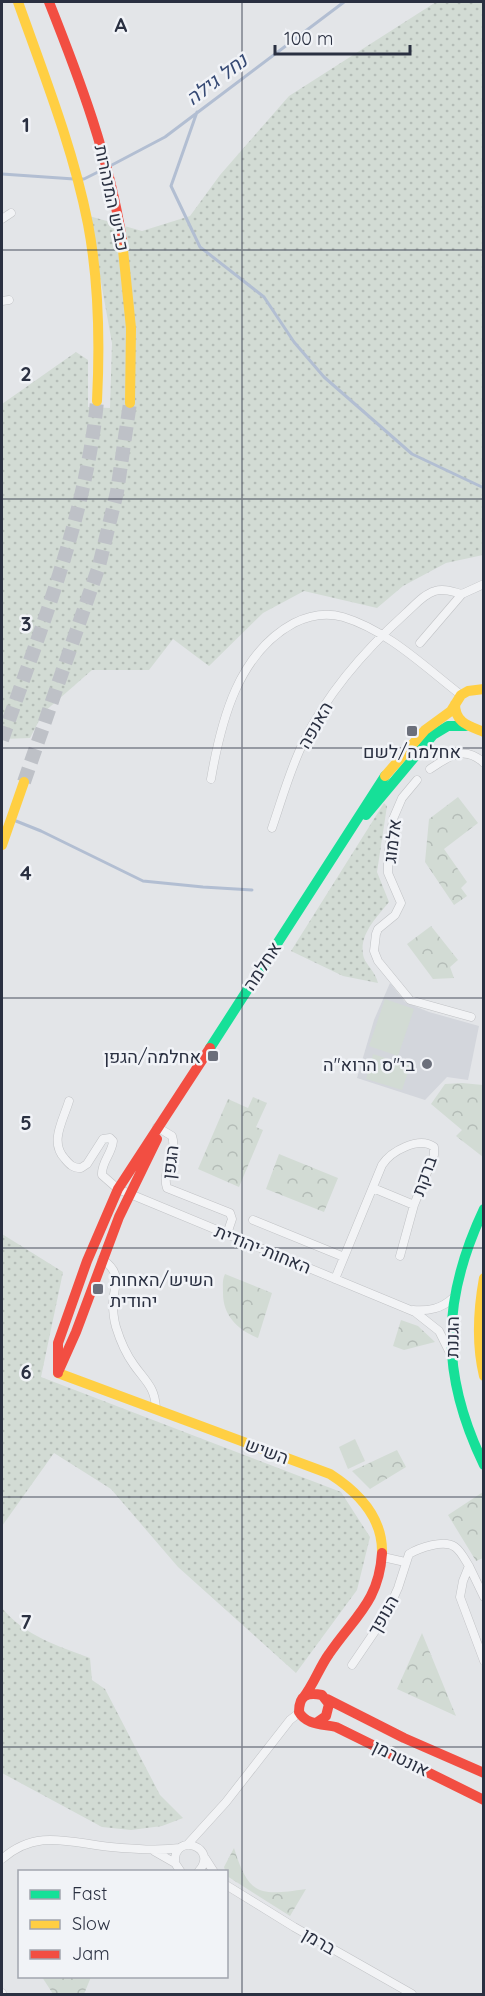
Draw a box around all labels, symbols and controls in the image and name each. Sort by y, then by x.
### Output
text: A [115,12,128,37]
scale bar [275,18,410,56]
text: 100 m [284,27,333,50]
water label: נחל גילה [180,47,253,110]
text: 1 [22,112,30,137]
street label: כביש המנהרות [89,143,135,253]
text: 2 [20,361,32,386]
text: 3 [21,611,31,636]
street label: האנפה [292,697,338,753]
marker: אחלמה/לשם [405,724,419,738]
place label: אחלמה/לשם [363,740,461,763]
street label: אלמוג [378,818,406,864]
text: 4 [20,860,32,885]
street label: אחלמה [238,937,286,995]
place label: אחלמה/הגפן [104,1045,201,1068]
marker: אחלמה/הגפן [206,1049,220,1063]
place label: בי"ס הרוא"ה [323,1053,416,1076]
marker: בי"ס הרוא"ה [420,1057,434,1071]
text: 5 [20,1110,32,1135]
street label: הגפן [157,1144,183,1180]
street label: ברקת [406,1152,442,1199]
street label: האחות יהודית [211,1219,315,1279]
place label: השיש/האחות יהודית [110,1268,214,1312]
marker: השיש/האחות יהודית [91,1282,105,1296]
street label: הגננת [440,1316,464,1358]
text: 6 [20,1359,32,1384]
street label: השיש [242,1433,292,1469]
street label: הנופך [362,1591,404,1639]
text: 7 [21,1609,32,1634]
street label: אונטרמן [369,1735,433,1781]
legend [18,1870,228,1978]
text: Fast [72,1882,107,1905]
text: Slow [72,1912,110,1935]
street label: ברמן [298,1922,340,1960]
text: Jam [72,1942,110,1965]

